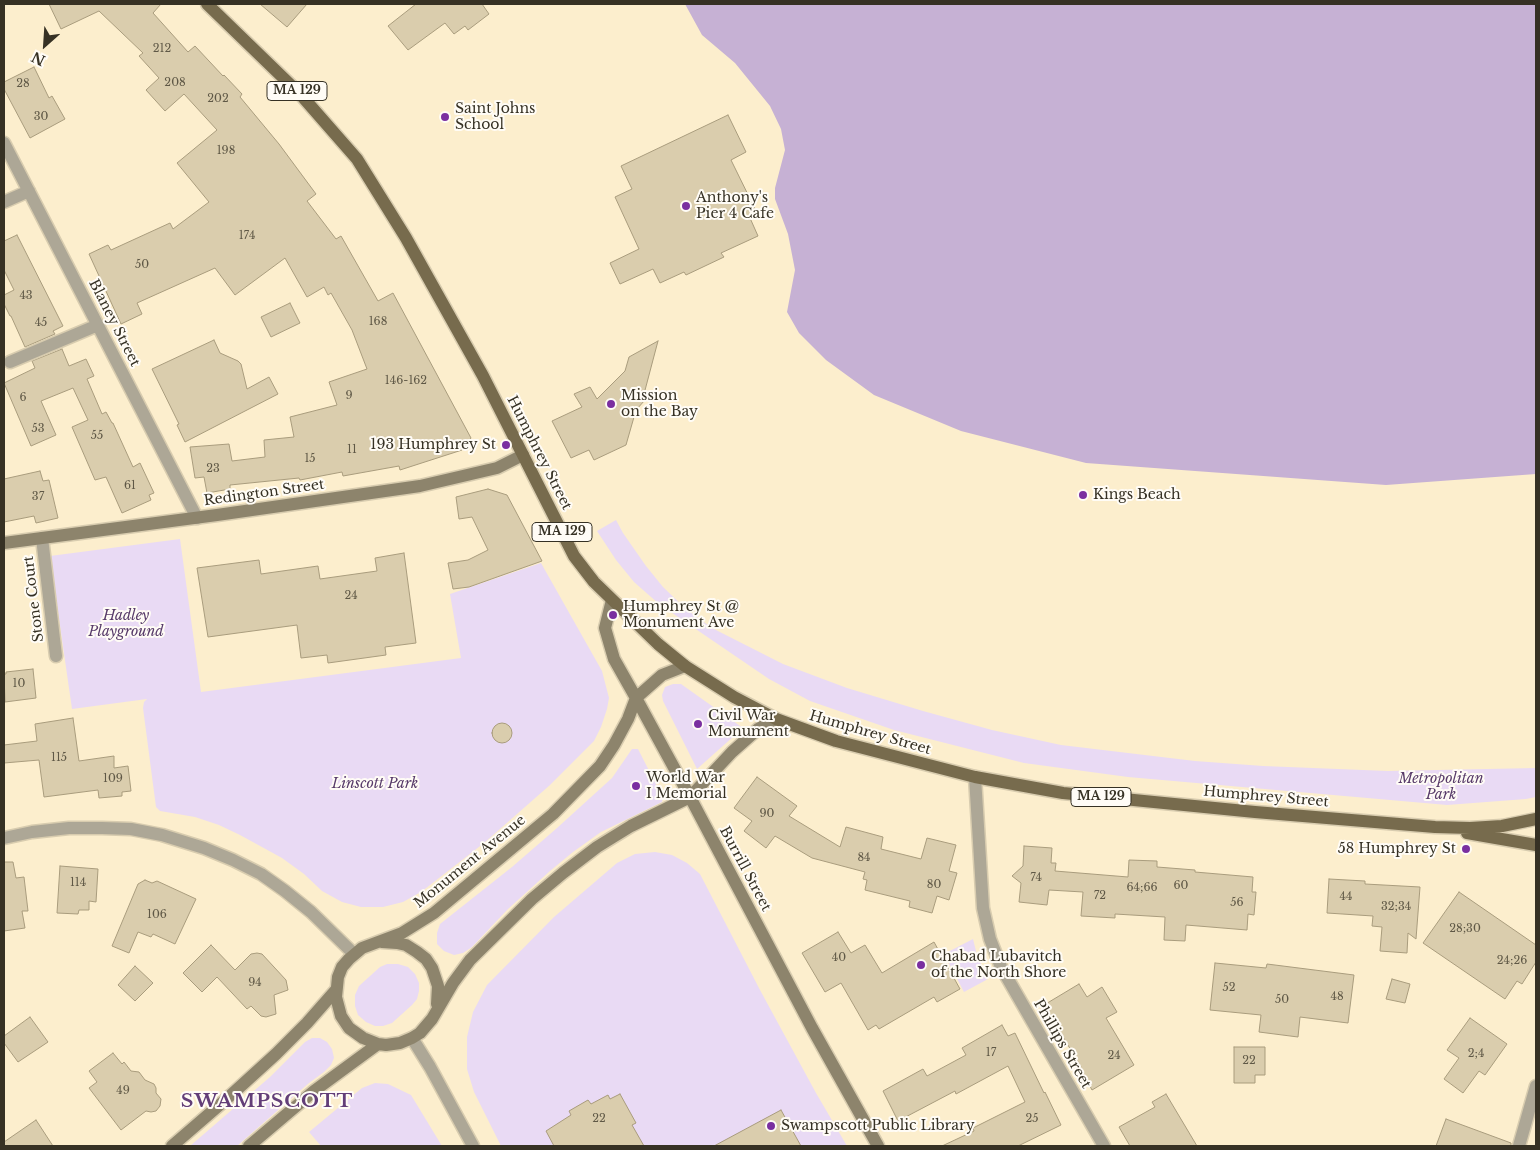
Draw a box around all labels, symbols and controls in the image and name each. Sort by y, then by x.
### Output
north arrow [20,20,70,70]
house number: 212 [153,42,171,56]
text: N [29,48,48,69]
house number: 208 [164,76,186,90]
house number: 28 [16,77,30,91]
road number: MA 129 [267,82,327,100]
house number: 202 [207,92,229,106]
place label: Saint Johns School [455,101,535,134]
house number: 30 [34,110,48,124]
marker: Saint Johns School [439,111,451,123]
house number: 198 [217,144,235,158]
place label: Anthony's Pier 4 Cafe [696,190,774,222]
marker: Anthony's Pier 4 Cafe [680,200,692,212]
house number: 174 [239,229,255,243]
house number: 50 [135,258,149,272]
street label: Blaney Street [85,277,143,369]
house number: 43 [19,289,33,303]
house number: 168 [369,315,387,329]
house number: 45 [35,316,47,330]
house number: 146-162 [385,374,427,388]
place label: Mission on the Bay [621,388,698,421]
house number: 9 [345,389,353,403]
house number: 6 [19,391,27,405]
street label: Humphrey Street [503,393,575,513]
marker: Mission on the Bay [605,398,617,410]
house number: 53 [31,422,45,436]
house number: 55 [91,429,103,443]
place label: 193 Humphrey St [370,437,496,453]
marker: 193 Humphrey St [500,439,512,451]
house number: 11 [347,443,357,457]
house number: 15 [304,452,316,466]
house number: 23 [206,462,220,476]
street label: Redington Street [203,476,325,510]
house number: 61 [124,479,136,493]
place label: Kings Beach [1093,487,1181,503]
marker: Kings Beach [1077,489,1089,501]
house number: 37 [32,490,44,504]
road number: MA 129 [532,522,592,542]
street label: Stone Court [20,555,48,643]
house number: 24 [344,589,358,603]
place label: Humphrey St @ Monument Ave [623,599,739,632]
park label: Hadley Playground [88,608,164,640]
marker: Humphrey St @ Monument Ave [607,609,619,621]
house number: 10 [13,677,25,691]
place label: Civil War Monument [708,708,789,740]
street label: Humphrey Street [807,708,933,758]
marker: Civil War Monument [692,718,704,730]
house number: 115 [51,751,67,765]
place label: World War I Memorial [646,770,727,802]
park label: Metropolitan Park [1398,771,1484,804]
house number: 109 [103,772,123,786]
park label: Linscott Park [332,776,418,792]
marker: World War I Memorial [630,780,642,792]
street label: Humphrey Street [1203,783,1329,811]
road number: MA 129 [1071,788,1131,806]
house number: 90 [760,807,774,821]
street label: Monument Avenue [411,812,529,912]
street label: Burrill Street [716,824,774,914]
place label: 58 Humphrey St [1338,841,1456,857]
marker: 58 Humphrey St [1460,843,1472,855]
house number: 84 [857,851,871,865]
house number: 74 [1030,871,1042,885]
house number: 114 [70,876,86,890]
house number: 80 [927,878,941,892]
house number: 60 [1174,879,1188,893]
house number: 64;66 [1126,881,1158,895]
house number: 72 [1094,889,1106,903]
house number: 44 [1340,890,1352,904]
house number: 56 [1230,896,1244,910]
house number: 32;34 [1381,900,1411,914]
house number: 106 [147,908,167,922]
house number: 28;30 [1449,922,1481,936]
place label: Chabad Lubavitch of the North Shore [931,949,1066,982]
house number: 40 [832,951,846,965]
house number: 24;26 [1497,954,1527,968]
marker: Chabad Lubavitch of the North Shore [915,959,927,971]
house number: 94 [248,976,262,990]
house number: 52 [1222,981,1236,995]
house number: 48 [1330,990,1344,1004]
house number: 50 [1275,993,1289,1007]
street label: Phillips Street [1030,997,1094,1091]
house number: 17 [986,1046,996,1060]
house number: 2;4 [1468,1047,1484,1061]
house number: 24 [1107,1049,1121,1063]
house number: 22 [1242,1054,1256,1068]
house number: 49 [116,1084,130,1098]
district label: SWAMPSCOTT [180,1091,354,1113]
house number: 22 [592,1112,606,1126]
house number: 25 [1025,1112,1039,1126]
place label: Swampscott Public Library [781,1118,975,1134]
marker: Swampscott Public Library [765,1120,777,1132]

